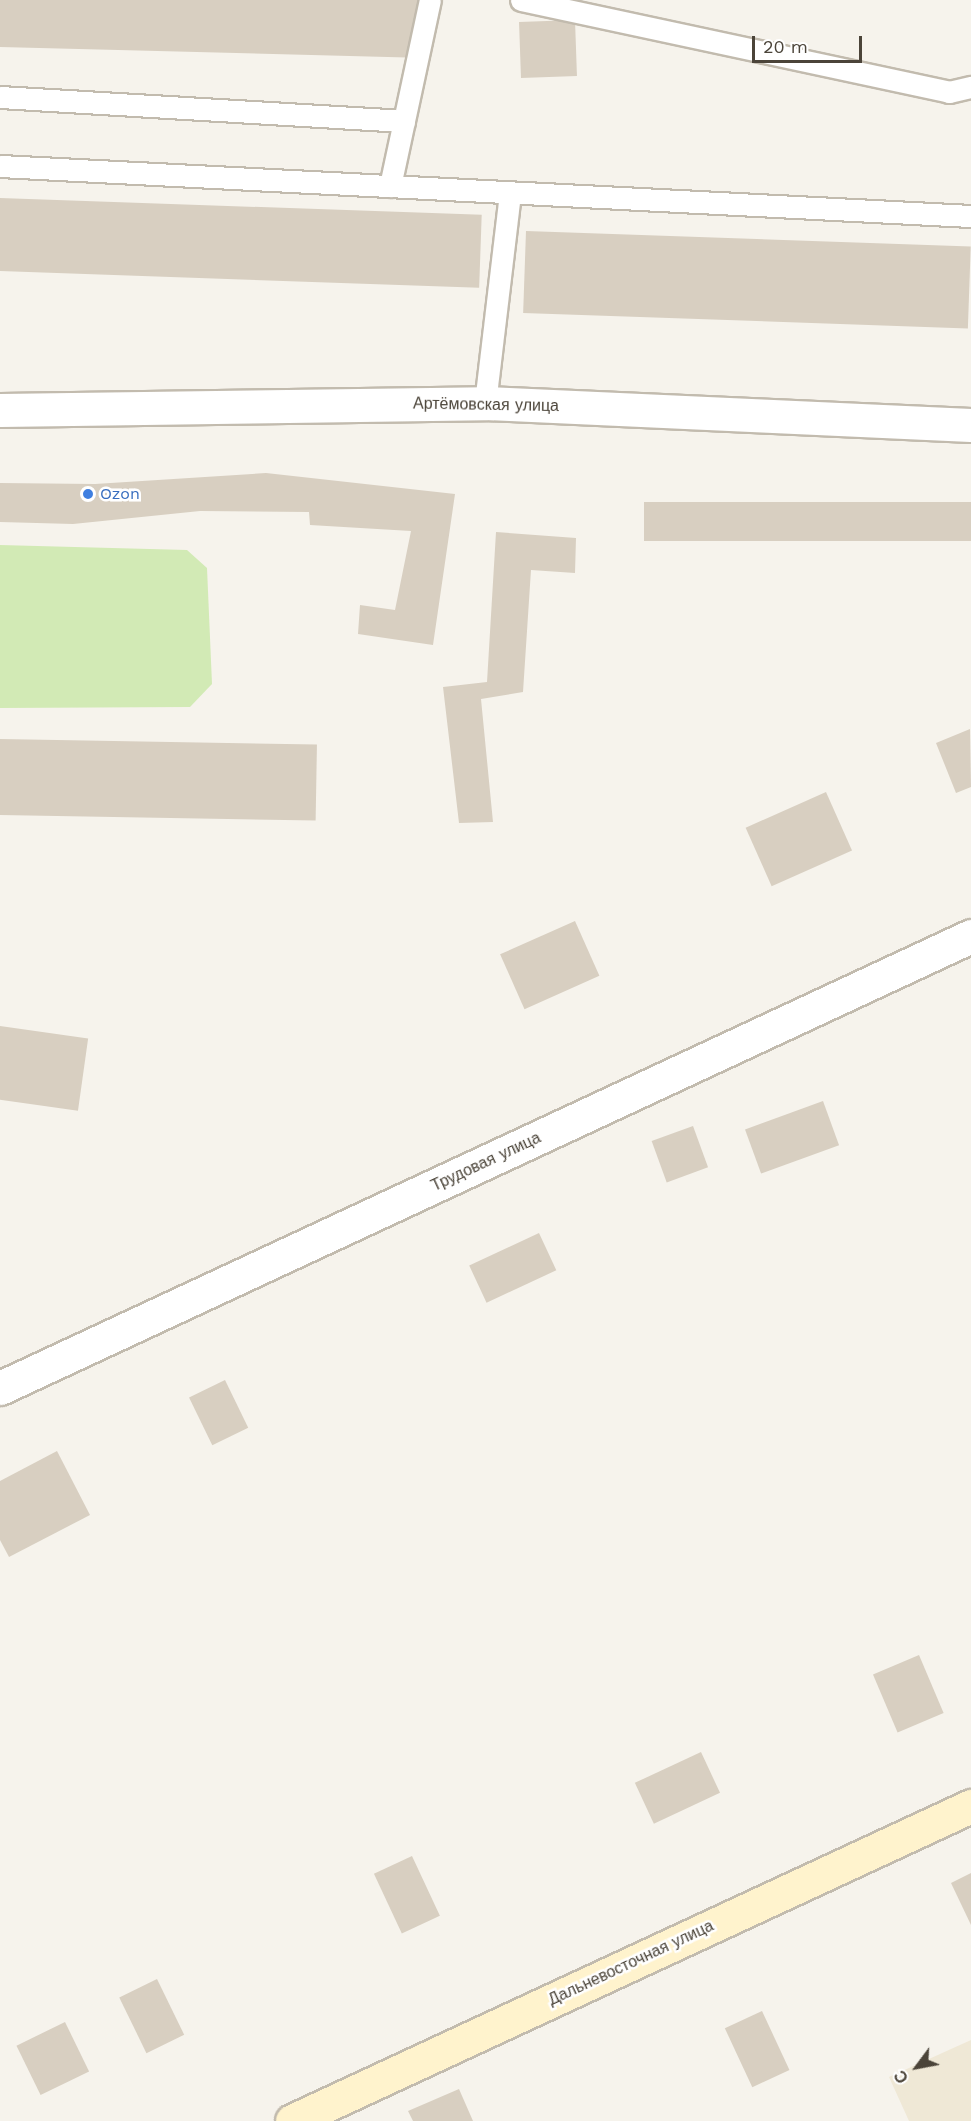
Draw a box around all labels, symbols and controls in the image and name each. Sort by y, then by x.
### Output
scale bar [755,24,864,62]
text: 20 m [763,36,808,57]
street label: Артёмовская улица [413,394,559,416]
place label: Ozon [100,484,140,504]
marker: Ozon [81,487,95,501]
street label: Трудовая улица [428,1128,544,1196]
street label: Дальневосточная улица [545,1916,717,2010]
north arrow [887,2037,947,2097]
text: С [890,2067,912,2087]

